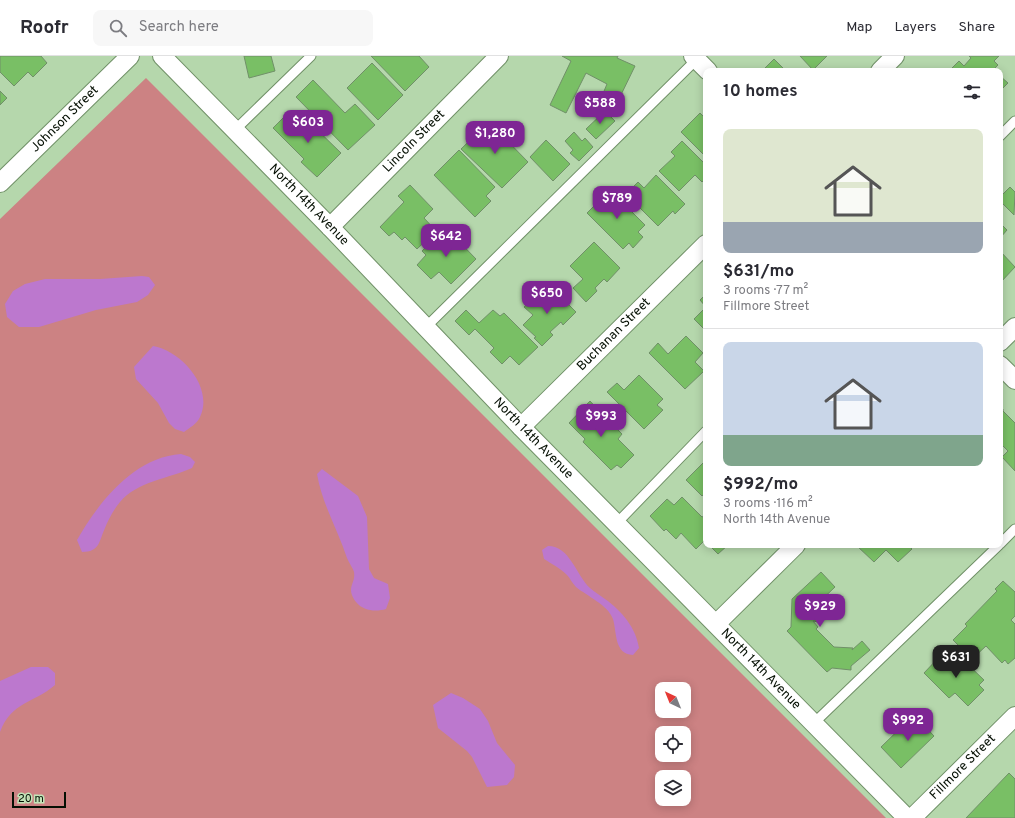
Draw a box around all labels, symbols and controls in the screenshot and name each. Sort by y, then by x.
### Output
search box [93,10,373,46]
text: Roofr [20,16,69,40]
icon: search [107,17,129,39]
text: Search here [139,18,219,37]
text: Map [846,19,872,36]
text: Layers [894,19,936,36]
text: Share [958,19,995,36]
text: 10 homes [723,81,798,103]
icon: filters [961,81,983,103]
street label: Johnson Street [28,83,102,156]
pin: $588 [576,91,624,125]
text: $588 [584,96,616,112]
street label: Lincoln Street [380,107,449,176]
pin: $603 [284,110,332,144]
text: $603 [292,115,324,131]
pin: $1,280 [462,121,528,155]
text: $1,280 [475,126,515,142]
icon: home [817,155,889,227]
street label: North 14th Avenue [265,161,352,249]
pin: $789 [593,186,641,220]
text: $789 [602,191,632,207]
pin: $642 [422,224,470,258]
text: $642 [430,229,462,245]
text: $631/mo [723,261,794,283]
pin: $650 [523,281,571,315]
text: 3 rooms · 77 m² [723,283,808,299]
text: $650 [531,286,563,302]
street label: Buchanan Street [574,295,654,375]
text: Fillmore Street [723,299,809,315]
icon: home [817,368,889,440]
street label: North 14th Avenue [490,395,576,483]
pin: $993 [577,404,625,438]
text: $993 [585,409,617,425]
text: $992/mo [723,474,798,496]
text: 3 rooms · 116 m² [723,496,813,512]
text: North 14th Avenue [723,512,830,528]
pin: $929 [796,594,844,628]
text: $929 [804,599,836,615]
street label: North 14th Avenue [717,626,804,713]
pin: $631 [932,645,980,679]
text: $631 [942,650,970,666]
north arrow [655,682,691,718]
map controls [655,682,691,806]
pin: $992 [884,708,932,742]
text: $992 [892,713,924,729]
button: locate [655,726,691,762]
street label: Fillmore Street [927,731,1000,803]
button: layers [655,770,691,806]
scale bar [12,790,66,809]
text: 20 m [18,792,44,806]

